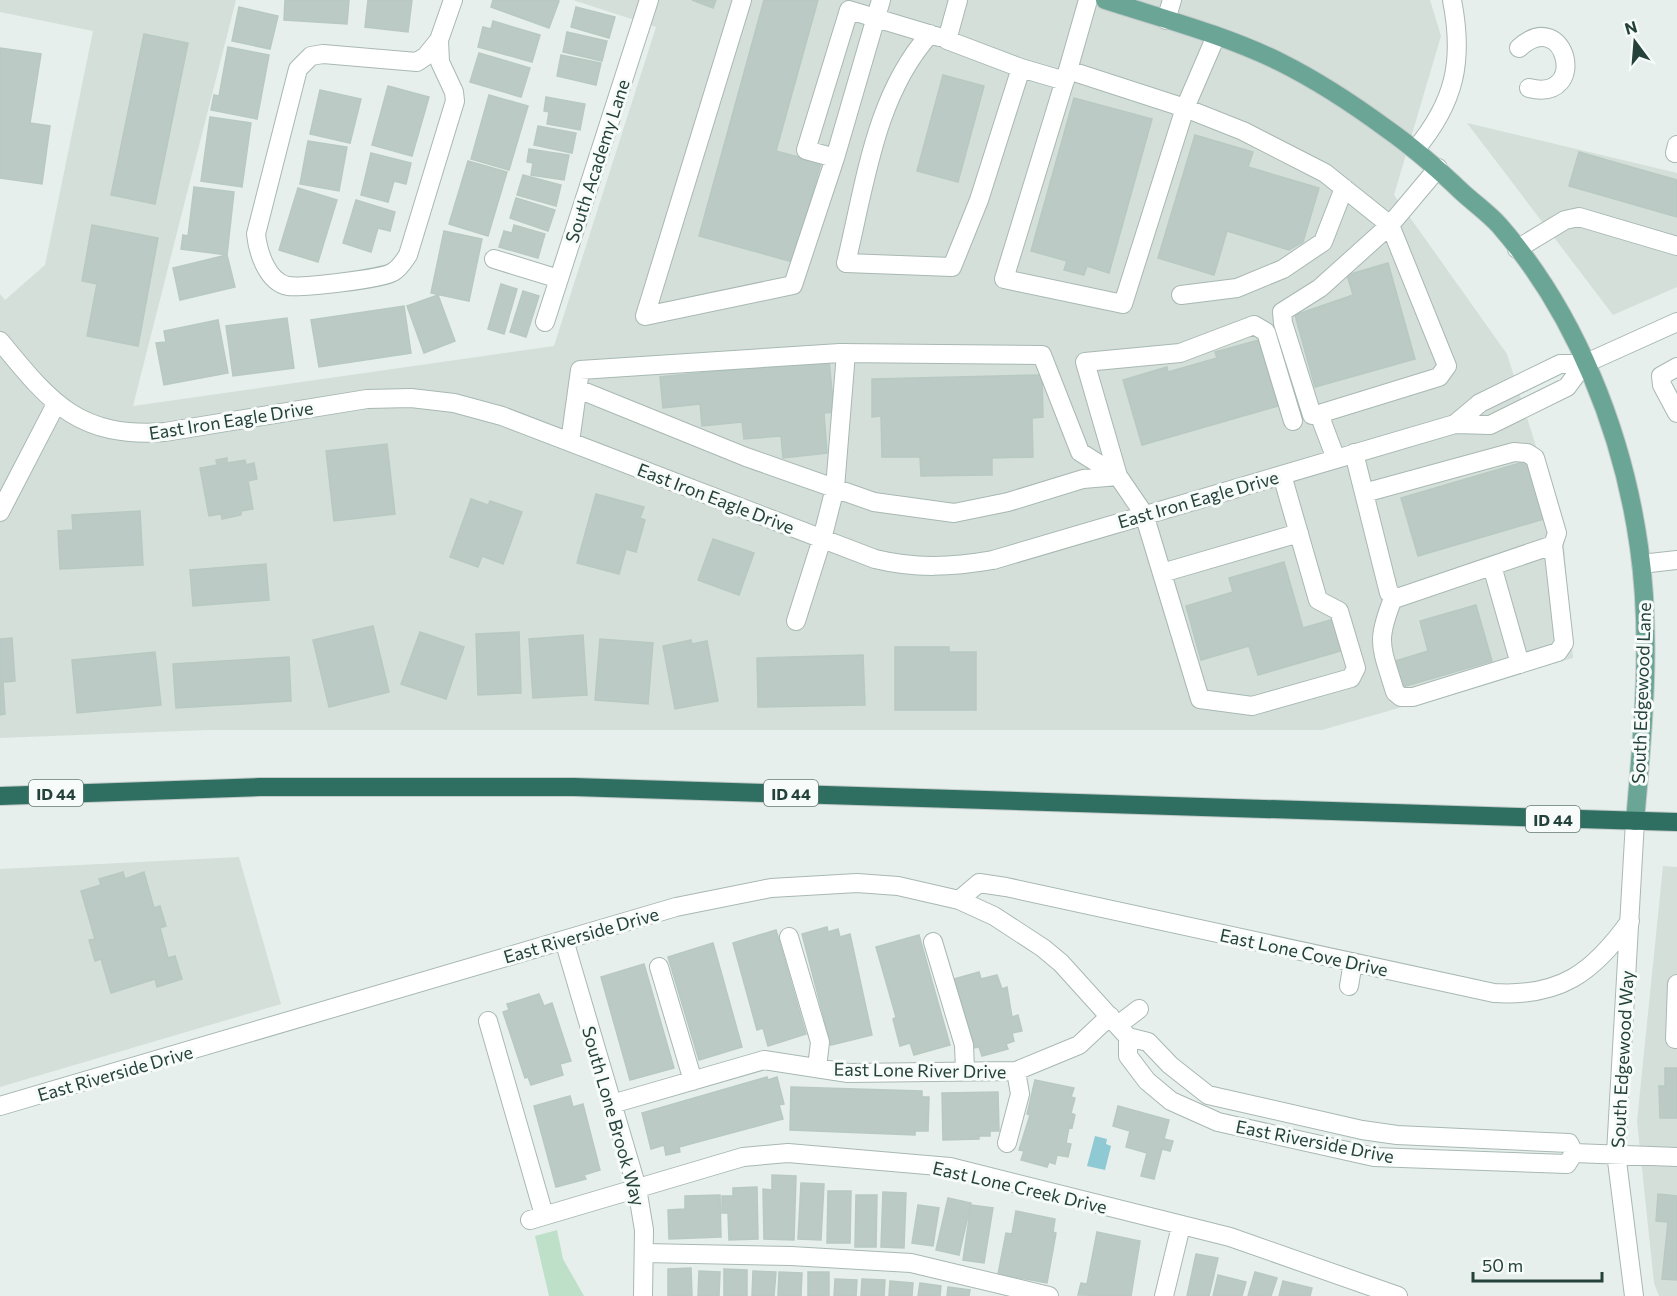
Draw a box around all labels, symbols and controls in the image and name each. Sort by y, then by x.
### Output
north arrow [1605,12,1665,72]
text: N [1622,16,1639,38]
street label: South Academy Lane [560,77,634,245]
street label: East Iron Eagle Drive [147,396,315,444]
street label: East Iron Eagle Drive [634,458,798,538]
street label: East Iron Eagle Drive [1115,465,1281,533]
street label: South Edgewood Lane [1627,602,1655,784]
road number: ID 44 [29,780,83,806]
road number: ID 44 [764,780,818,806]
road number: ID 44 [1526,806,1580,832]
street label: East Riverside Drive [501,902,661,968]
street label: East Lone Cove Drive [1218,923,1390,981]
street label: South Edgewood Way [1606,970,1638,1148]
street label: South Lone Brook Way [578,1024,650,1208]
street label: East Riverside Drive [35,1040,195,1106]
street label: East Lone River Drive [834,1057,1006,1083]
street label: East Riverside Drive [1234,1115,1396,1167]
street label: East Lone Creek Drive [931,1156,1109,1218]
scale bar [1473,1245,1602,1283]
text: 50 m [1482,1254,1523,1276]

